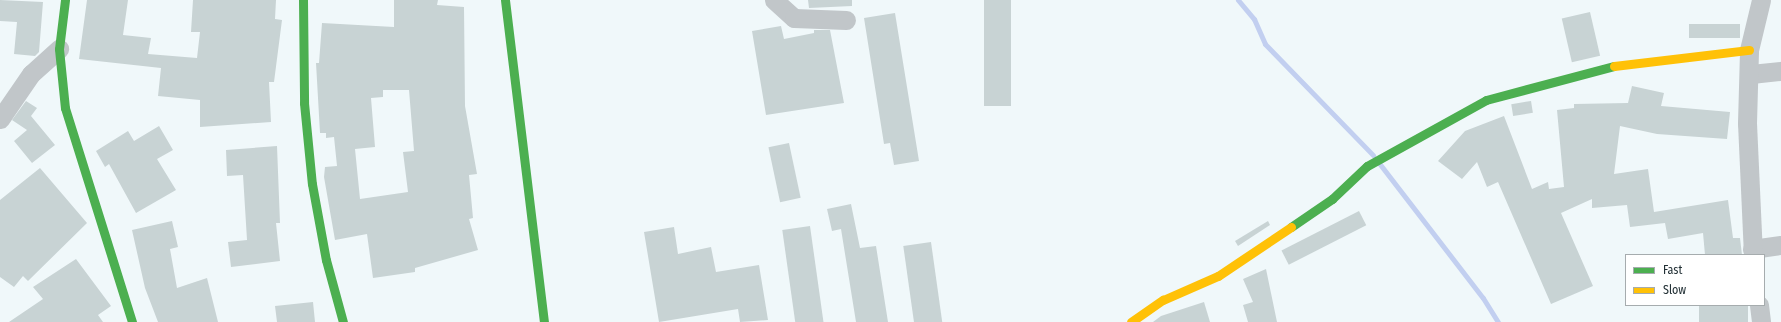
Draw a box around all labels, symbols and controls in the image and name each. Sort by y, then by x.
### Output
legend [1625,254,1765,306]
text: Fast [1663,263,1682,277]
text: Slow [1663,283,1686,297]

